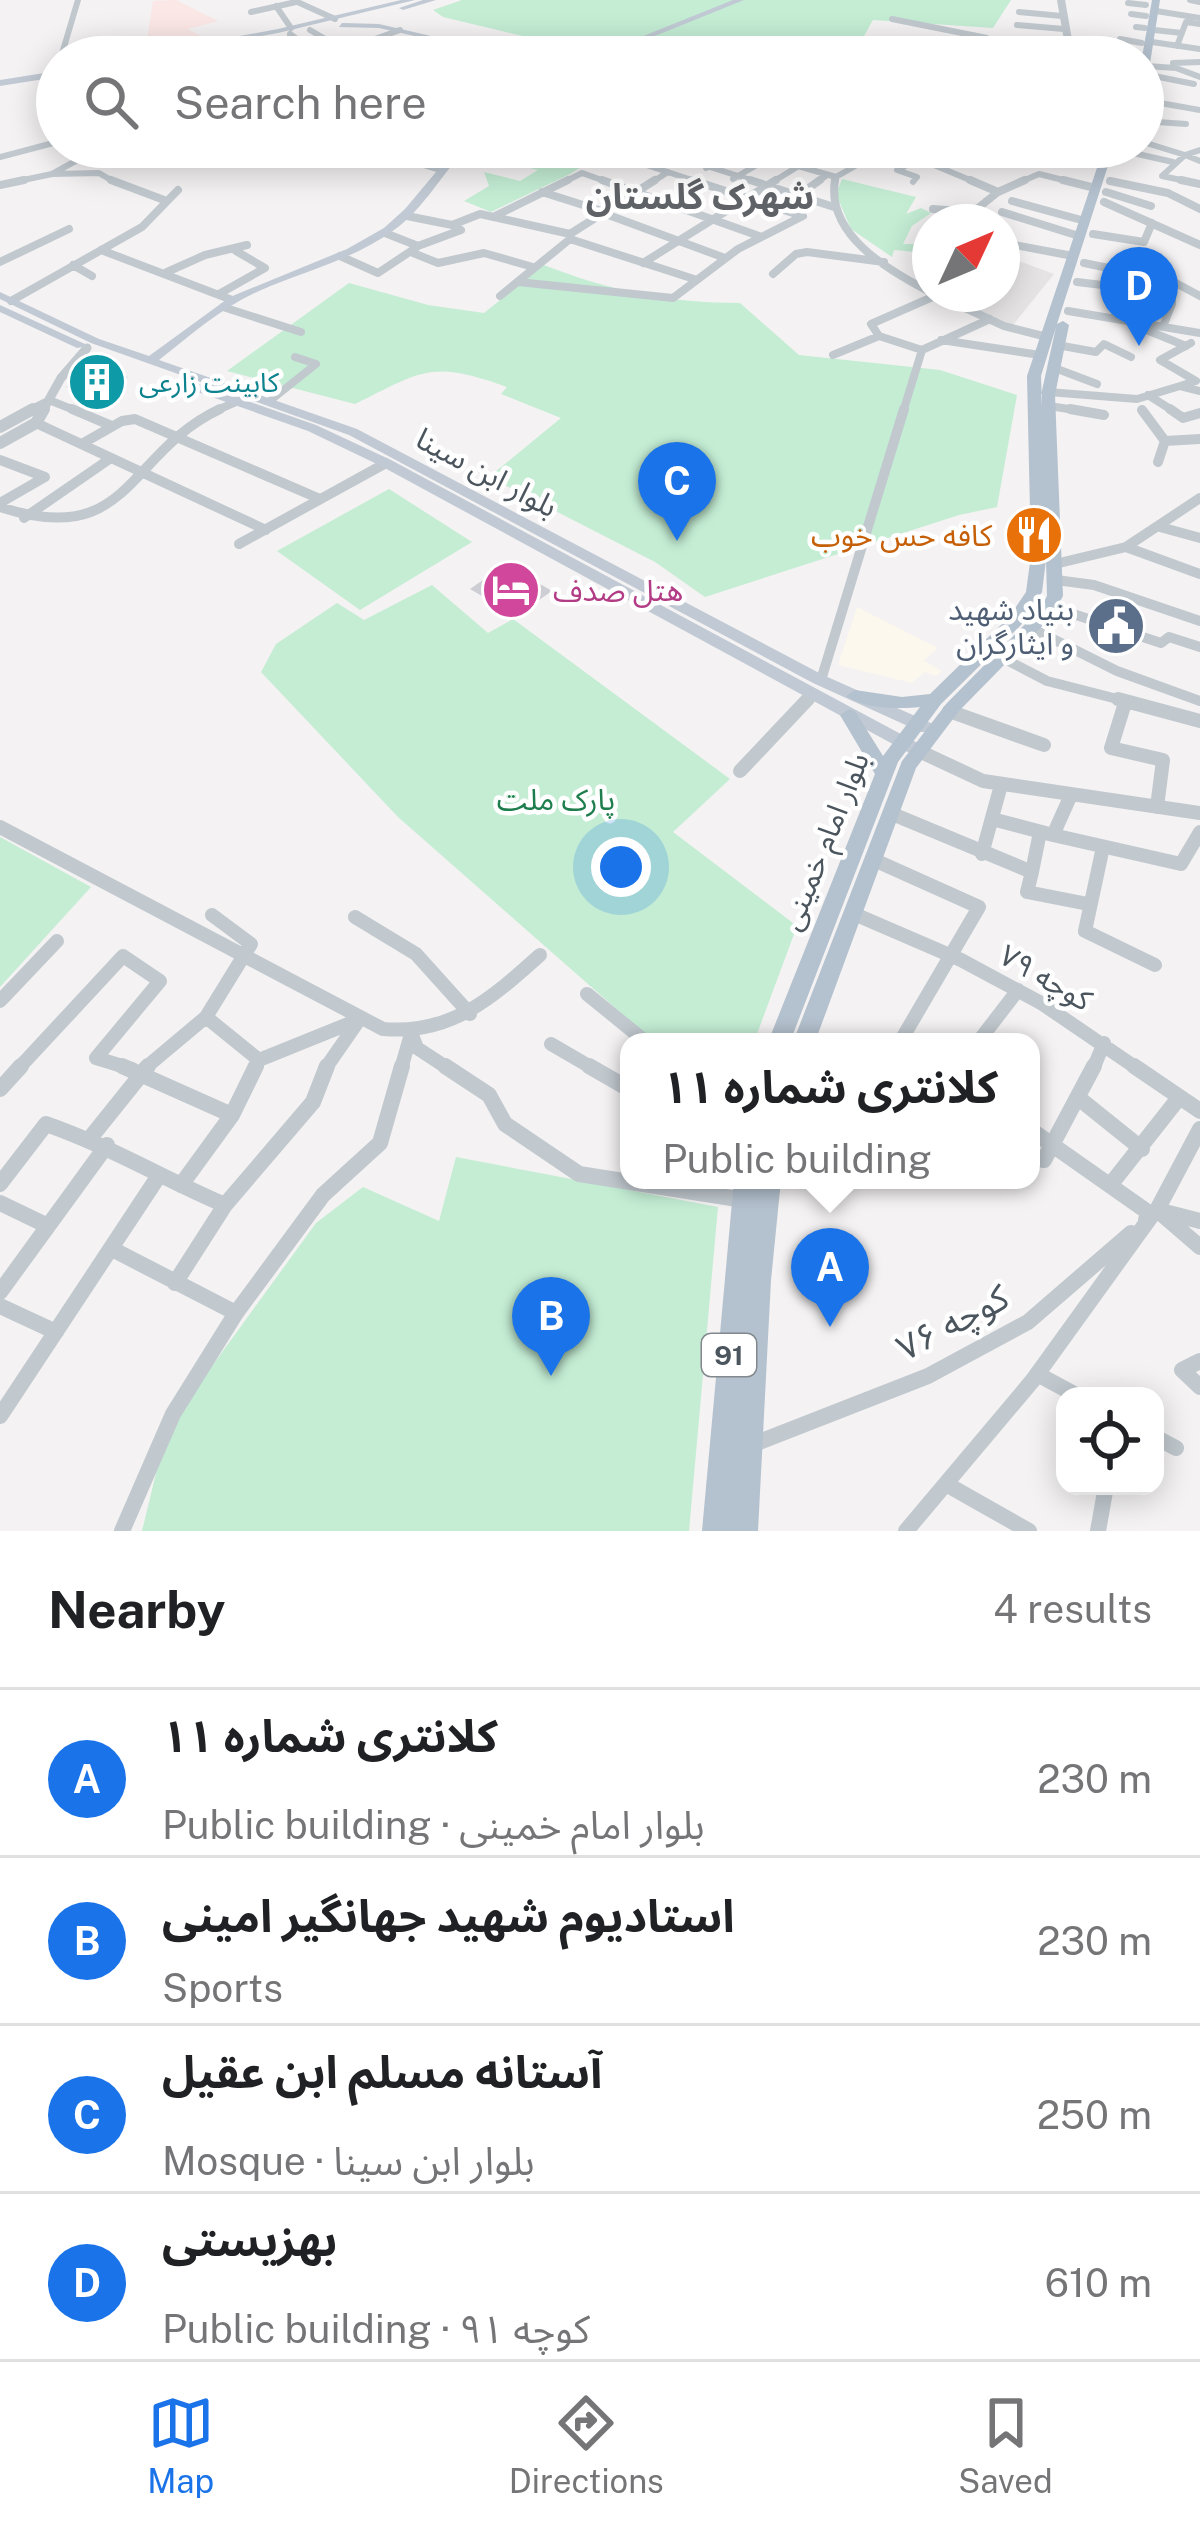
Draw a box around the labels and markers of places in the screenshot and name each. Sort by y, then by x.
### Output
pin: D [1100,247,1178,346]
building icon: کابینت زارعی [66,351,128,413]
place label: کابینت زارعی [139,366,280,399]
pin: C [638,442,716,541]
restaurant icon: کافه حس خوب [1003,504,1065,566]
place label: کافه حس خوب [811,517,993,553]
hotel icon: هتل صدف [480,559,542,621]
place label: هتل صدف [553,572,683,608]
place label: بنیاد شهید و ایثارگران [948,591,1074,661]
public building icon: بنیاد شهید و ایثارگران [1085,595,1147,657]
pin: A [791,1228,869,1327]
pin: B [512,1277,590,1376]

